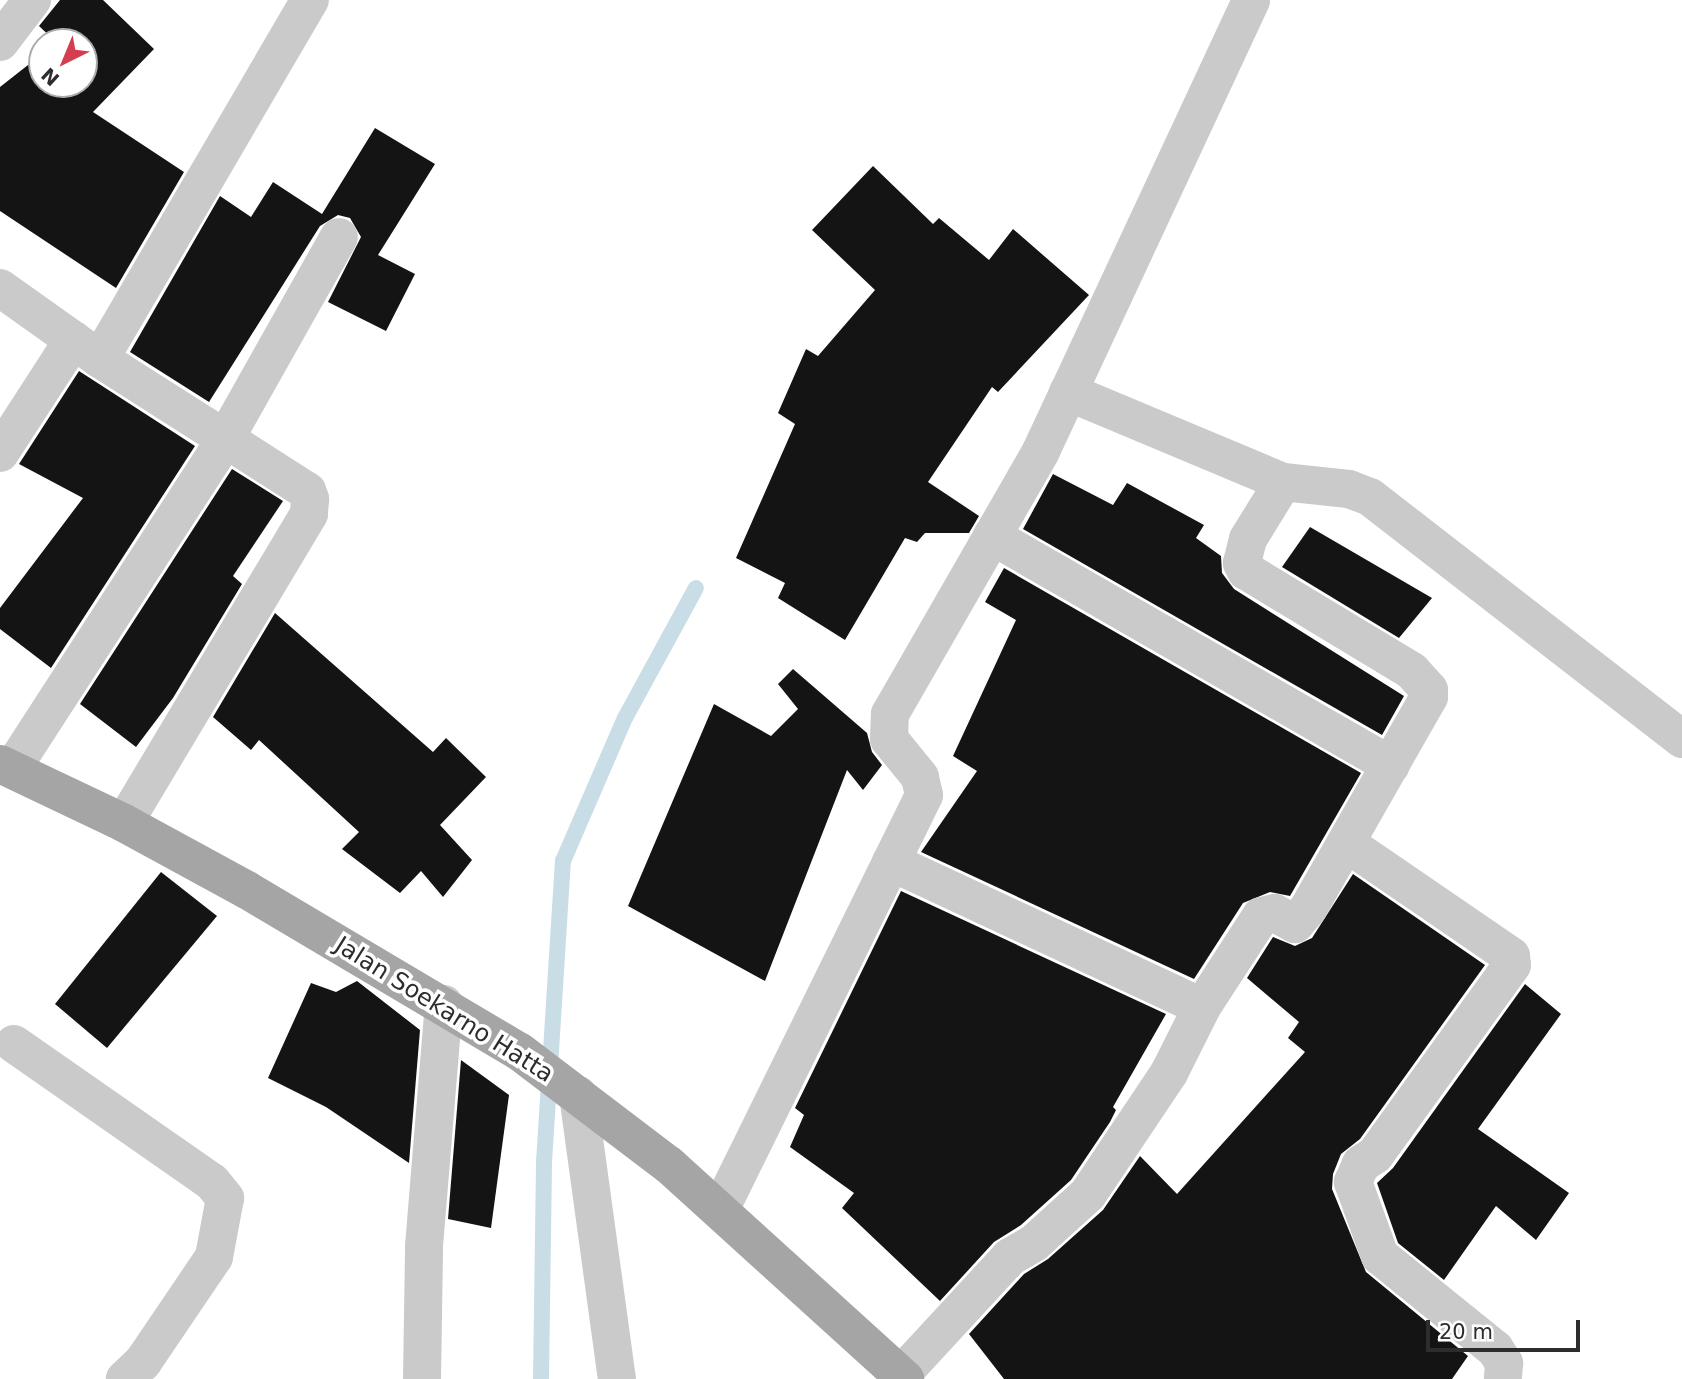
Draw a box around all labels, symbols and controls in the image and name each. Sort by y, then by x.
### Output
north arrow [28,28,98,98]
text: N [37,63,63,90]
street label: Jalan Soekarno Hatta [329,931,559,1089]
scale bar [1430,1306,1584,1350]
text: 20 m [1439,1320,1493,1344]

